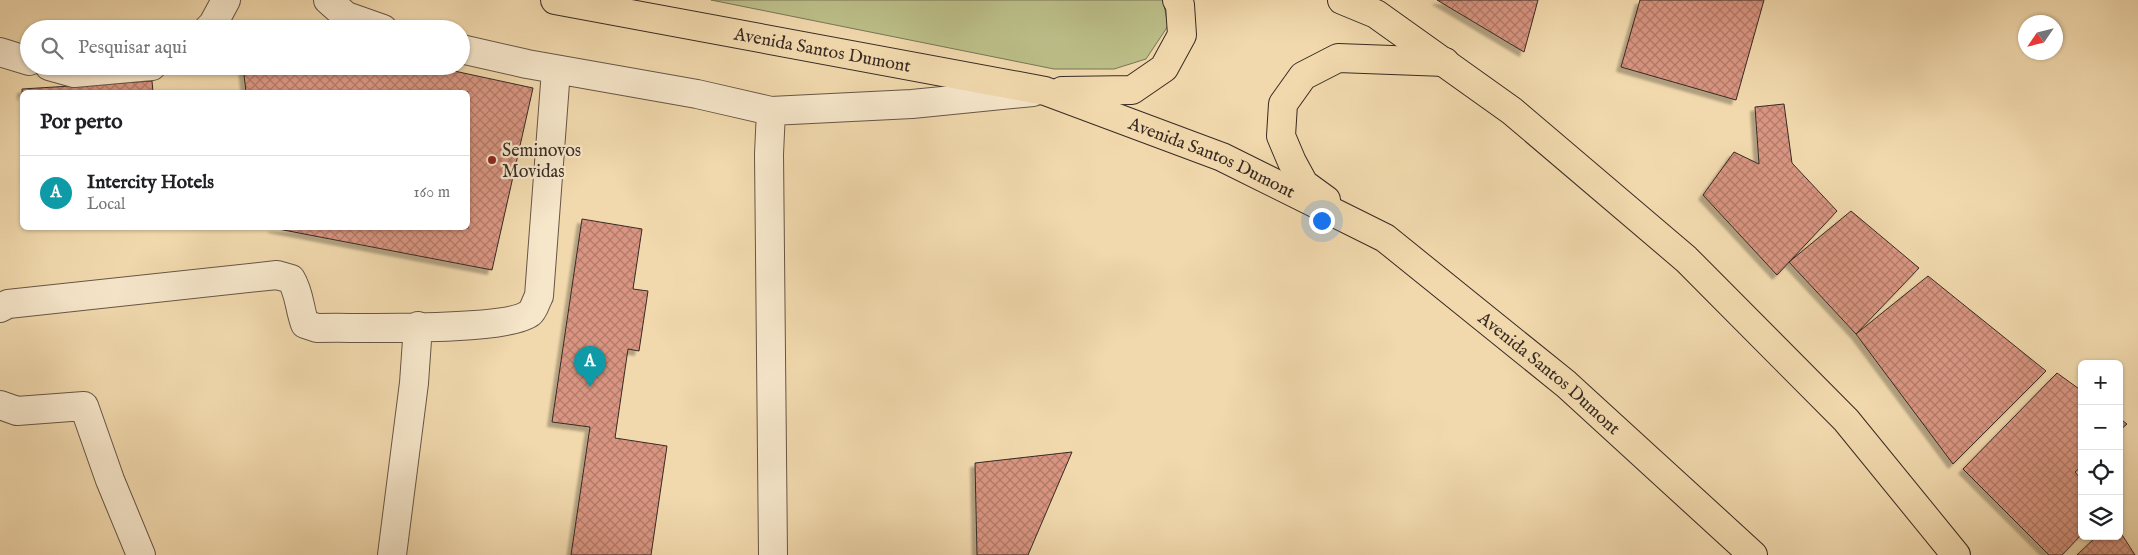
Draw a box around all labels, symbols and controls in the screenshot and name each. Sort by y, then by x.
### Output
north arrow [2018,15,2063,60]
search box [20,20,470,75]
street label: Avenida Santos Dumont [731,23,912,79]
icon: search [38,34,66,62]
text: Pesquisar aqui [78,36,187,60]
text: Por perto [40,109,122,136]
street label: Avenida Santos Dumont [1124,113,1298,204]
place label: Seminovos Movidas [502,140,581,184]
marker: Seminovos Movidas [486,154,498,166]
text: Intercity Hotels [87,171,214,195]
text: A [51,183,61,203]
text: 160 m [414,183,450,203]
text: Local [87,195,125,215]
your location [1309,208,1335,234]
street label: Avenida Santos Dumont [1472,307,1624,441]
pin: A [574,346,606,387]
map controls [2078,360,2123,540]
button: + [2078,360,2123,405]
button: − [2078,405,2123,450]
button: locate [2078,450,2123,495]
button: layers [2078,495,2123,540]

